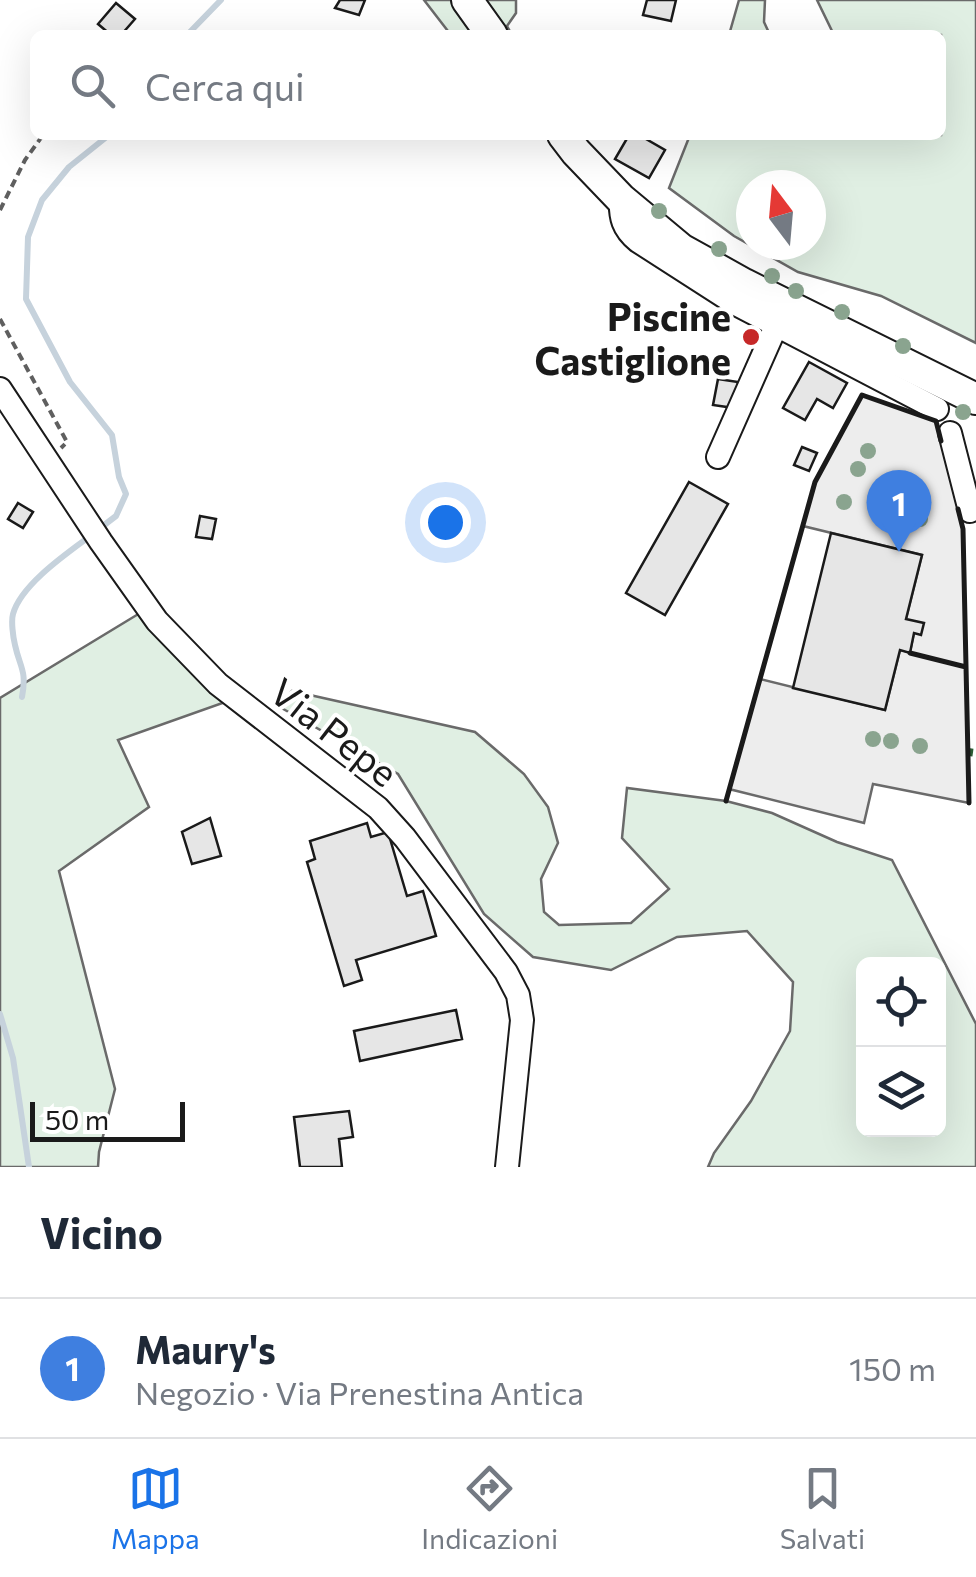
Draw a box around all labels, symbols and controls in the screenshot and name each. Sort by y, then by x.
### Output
search box [30,30,946,140]
icon: search [65,58,120,113]
text: Cerca qui [145,62,305,109]
north arrow [736,170,826,260]
place label: Piscine Castiglione [534,292,731,383]
marker: Piscine Castiglione [740,326,762,348]
pin: 1 [866,470,932,552]
your location [420,497,471,548]
street label: Via Pepe [262,667,408,795]
map controls [856,957,946,1137]
button: locate [856,957,946,1047]
button: layers [856,1047,946,1137]
scale bar [30,1097,185,1142]
text: 50 m [45,1102,109,1136]
text: Vicino [40,1206,163,1258]
text: Maury's [135,1325,276,1372]
text: 1 [65,1348,80,1388]
text: 150 m [849,1348,936,1388]
text: Negozio · Via Prenestina Antica [135,1372,584,1412]
tab: Mappa [111,1461,200,1555]
tab: Indicazioni [421,1461,558,1555]
tab: Salvati [780,1461,865,1555]

